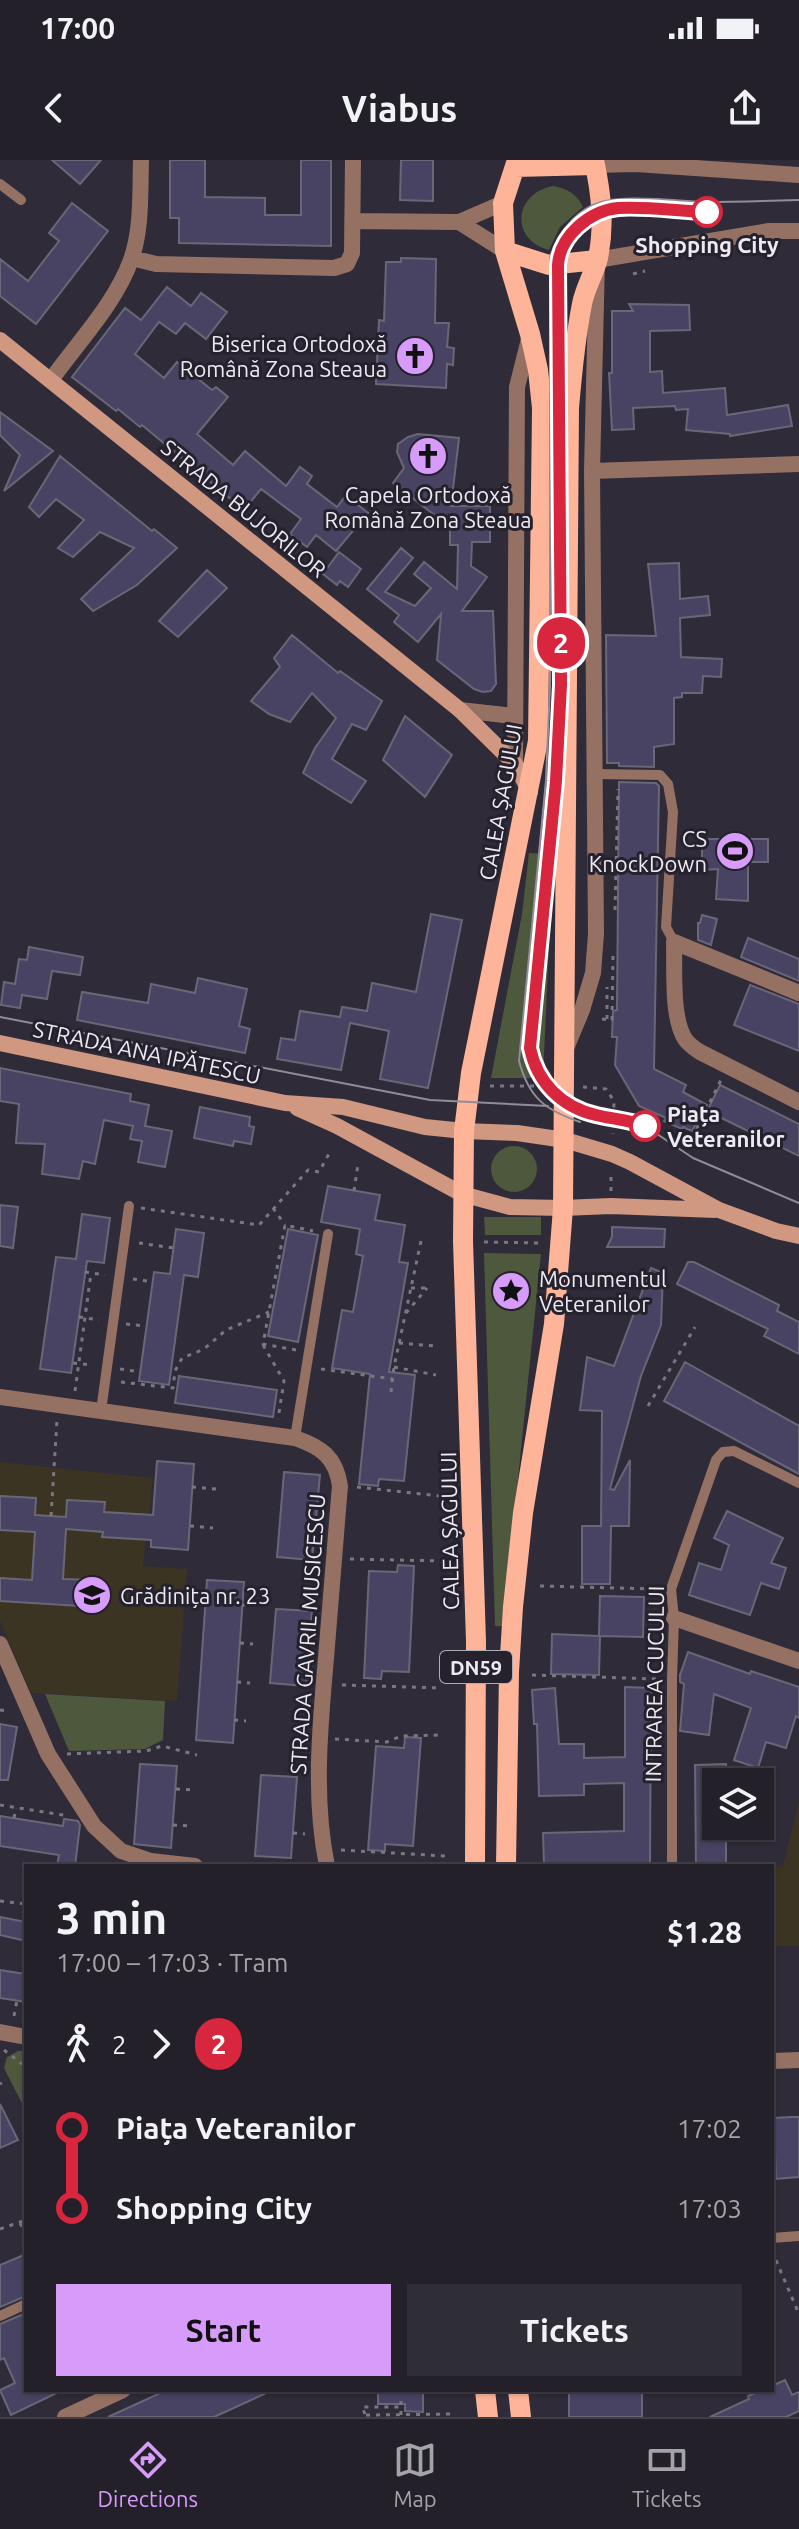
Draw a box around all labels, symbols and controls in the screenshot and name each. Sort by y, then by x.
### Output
text: 17:00 [40,11,115,45]
icon: back [32,86,76,130]
icon: share [723,86,767,130]
text: Viabus [342,88,457,129]
marker: Shopping City [692,197,722,227]
place label: Shopping City [635,232,779,257]
place label: Biserica Ortodoxă Română Zona Steaua [180,331,387,381]
church icon: Biserica Ortodoxă Română Zona Steaua [394,335,436,377]
street label: STRADA BUJORILOR [157,434,332,582]
church icon: Capela Ortodoxă Română Zona Steaua [407,435,449,477]
place label: Capela Ortodoxă Română Zona Steaua [324,482,532,532]
line badge: 2 [535,617,587,669]
text: 2 [553,627,569,658]
street label: CALEA ȘAGULUI [474,722,526,882]
place label: CS KnockDown [589,826,707,876]
sports icon: CS KnockDown [714,830,756,872]
street label: STRADA ANA IPĂTESCU [31,1016,263,1088]
place label: Piața Veteranilor [667,1101,785,1151]
marker: Piața Veteranilor [630,1111,660,1141]
place label: Monumentul Veteranilor [539,1266,667,1316]
place icon: Monumentul Veteranilor [490,1270,532,1312]
street label: CALEA ȘAGULUI [435,1452,463,1610]
street label: STRADA GAVRIL MUSICESCU [285,1493,329,1775]
school or university icon: Grădinița nr. 23 [71,1574,113,1616]
place label: Grădinița nr. 23 [120,1583,270,1608]
street label: INTRAREA CUCULUI [640,1585,668,1783]
road number: DN59 [440,1651,512,1683]
map controls [702,1768,774,1840]
button: layers [702,1768,774,1840]
text: 3 min [56,1893,167,1942]
text: $1.28 [667,1915,742,1949]
text: 17:00 – 17:03 · Tram [56,1948,288,1977]
icon: walk [56,2022,100,2066]
icon: forward [139,2022,183,2066]
text: 2 [211,2028,226,2059]
text: 2 [112,2030,127,2059]
text: Piața Veteranilor [116,2111,356,2145]
text: 17:02 [677,2114,742,2143]
text: Shopping City [116,2191,312,2225]
text: 17:03 [677,2194,742,2223]
button: Start [56,2284,391,2376]
button: Tickets [407,2284,742,2376]
tab: Directions [98,2438,198,2511]
tab: Map [393,2438,437,2511]
tab: Tickets [632,2438,701,2511]

